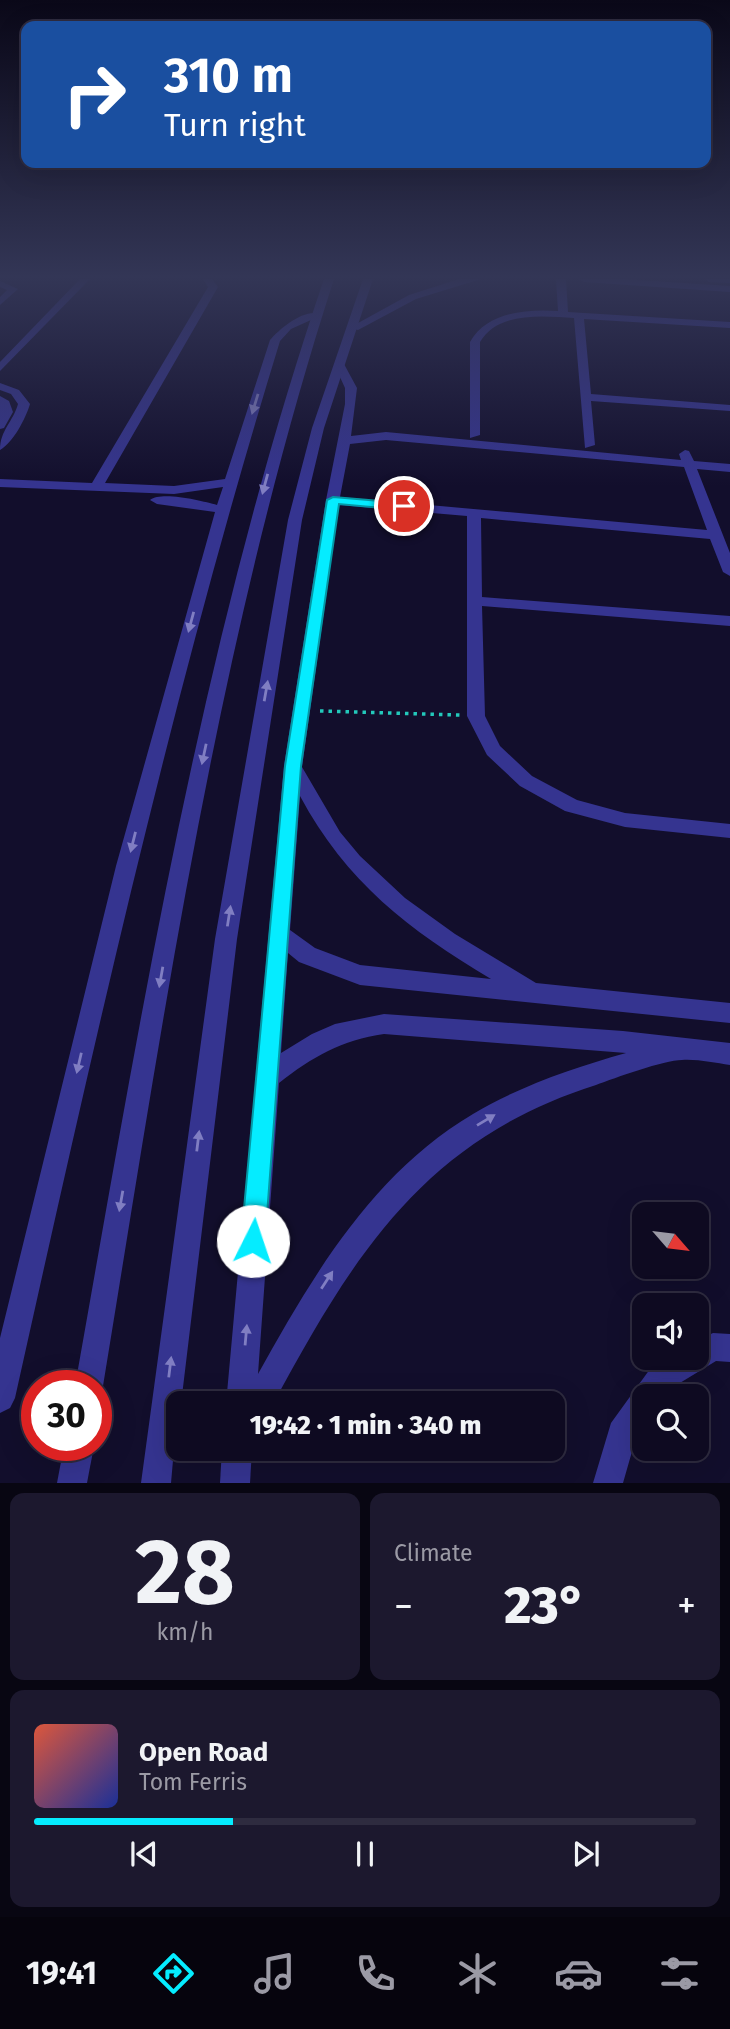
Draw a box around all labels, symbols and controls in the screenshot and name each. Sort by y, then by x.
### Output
text: 310 m [164,46,293,105]
icon: right [49,49,140,140]
text: Turn right [164,106,306,144]
one-way arrow [249,394,259,415]
one-way arrow [260,474,270,495]
pin [374,476,434,536]
icon: arrive [385,487,423,525]
one-way arrow [185,612,196,634]
one-way arrow [261,680,272,702]
one-way arrow [198,743,209,765]
one-way arrow [127,832,138,854]
one-way arrow [224,904,235,926]
one-way arrow [155,966,166,988]
one-way arrow [73,1052,84,1074]
one-way arrow [476,1114,495,1127]
one-way arrow [193,1130,204,1152]
one-way arrow [115,1190,126,1212]
north arrow [632,1202,709,1279]
map controls [632,1202,709,1461]
position arrow [216,1204,290,1278]
one-way arrow [320,1270,333,1290]
button: sound [632,1293,709,1370]
one-way arrow [241,1324,252,1346]
one-way arrow [164,1355,175,1377]
speed limit sign: 30 [21,1370,112,1461]
button: search [632,1384,709,1461]
text: 19:42 · 1 min · 340 m [250,1410,481,1441]
text: 28 [135,1518,235,1627]
text: Climate [394,1539,473,1567]
text: 23° [504,1574,586,1637]
text: − [394,1583,413,1629]
text: + [677,1583,696,1629]
text: km/h [157,1618,213,1646]
text: Open Road [139,1737,268,1768]
text: Tom Ferris [139,1768,247,1796]
icon: previous [125,1835,163,1873]
icon: pause [346,1835,384,1873]
icon: next [567,1835,605,1873]
icon: directions [149,1949,198,1998]
icon: music [250,1949,299,1998]
icon: phone [351,1949,400,1998]
icon: climate [453,1949,502,1998]
icon: car [554,1949,603,1998]
icon: filters [655,1949,704,1998]
text: 19:41 [26,1954,97,1992]

